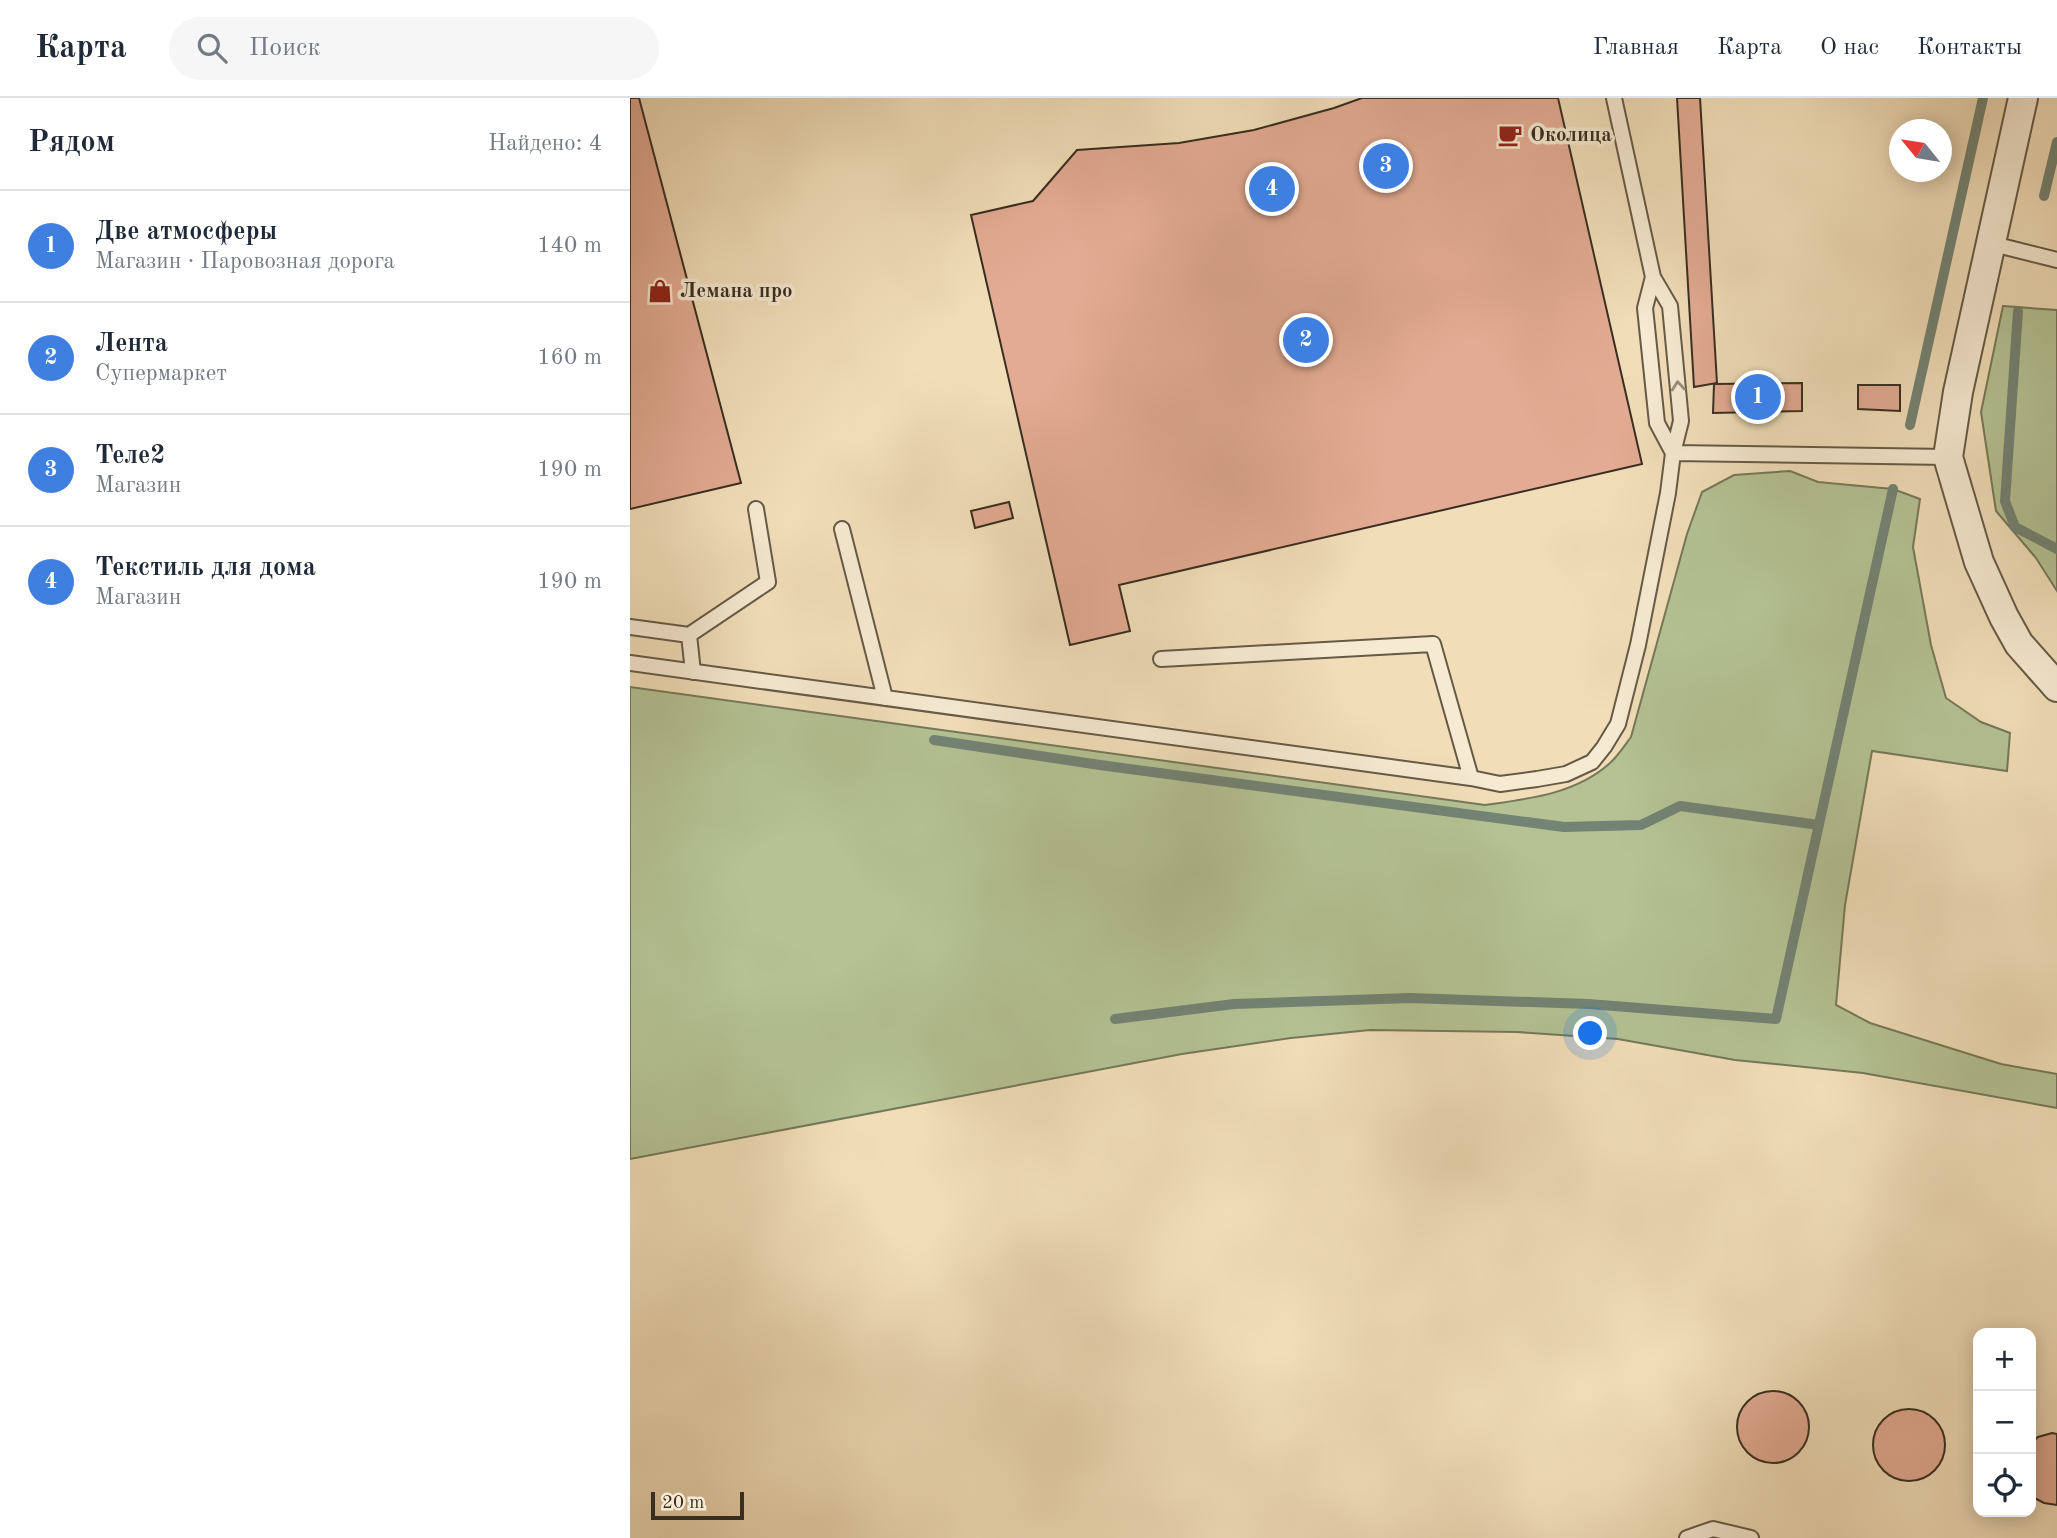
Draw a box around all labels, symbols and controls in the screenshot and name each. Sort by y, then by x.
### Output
search box [169,17,659,80]
icon: search [193,29,231,67]
text: Карта [35,32,127,65]
text: Поиск [249,35,321,61]
text: Главная [1593,36,1679,60]
text: Карта [1717,36,1782,60]
text: О нас [1820,36,1879,60]
text: Контакты [1917,36,2022,60]
north arrow [1889,119,1952,182]
cafe icon: Околица [1496,121,1524,149]
place label: Околица [1530,125,1612,146]
text: Рядом [28,128,115,158]
text: Найдено: 4 [488,132,602,155]
pin: 3 [1363,140,1409,192]
pin: 4 [1249,163,1295,215]
text: Две атмосферы [95,219,277,245]
text: 1 [44,234,58,257]
text: 140 m [537,234,602,257]
text: Магазин · Паровозная дорога [95,250,395,273]
shop icon: Лемана про [646,277,674,305]
place label: Лемана про [680,281,793,302]
pin: 2 [1283,314,1329,366]
text: Лента [95,331,168,357]
text: 2 [44,346,58,369]
text: 160 m [537,346,602,369]
text: Супермаркет [95,362,227,385]
pin: 1 [1735,371,1781,423]
one-way arrow [1671,380,1686,391]
text: Теле2 [95,443,165,469]
text: 3 [44,458,58,481]
text: 190 m [537,458,602,481]
text: Магазин [95,474,181,497]
text: Текстиль для дома [95,555,316,581]
text: 4 [44,570,58,593]
text: 190 m [537,570,602,593]
text: Магазин [95,586,181,609]
your location [1573,1016,1607,1050]
map controls [1973,1328,2036,1517]
button: + [1973,1328,2036,1391]
button: − [1973,1391,2036,1454]
button: locate [1973,1454,2036,1517]
scale bar [651,1489,744,1521]
text: 20 m [662,1494,704,1513]

